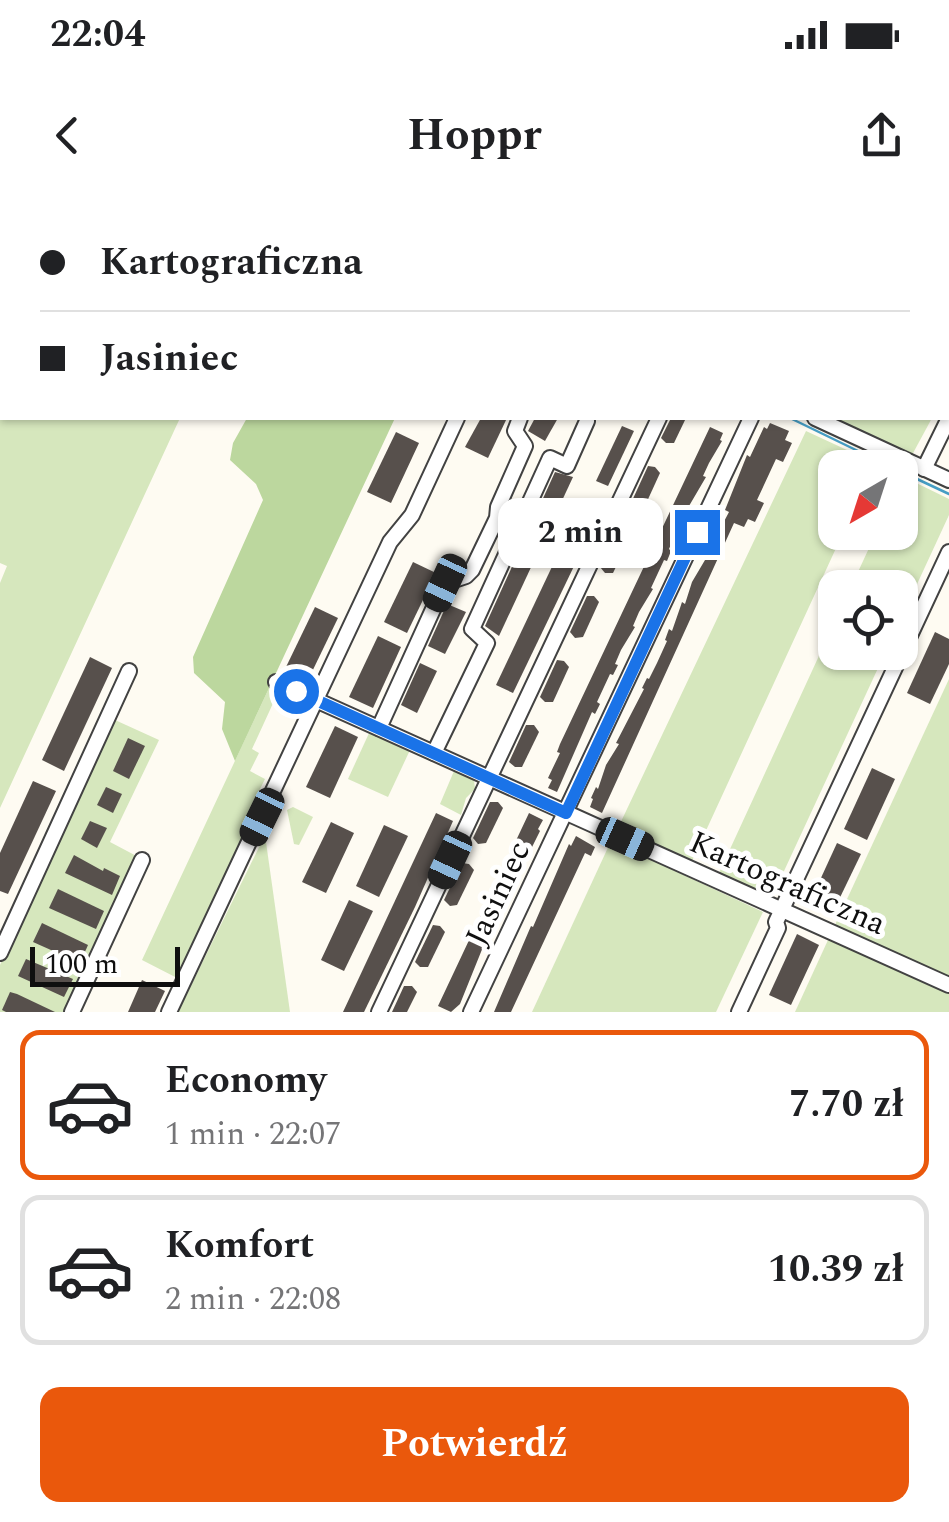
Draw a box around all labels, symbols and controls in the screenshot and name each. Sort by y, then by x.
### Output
text: 22:04 [50,6,145,64]
text: Hoppr [407,101,542,170]
icon: back [40,108,95,163]
icon: share [854,108,909,163]
text: Kartograficzna [100,234,363,292]
text: Jasiniec [100,330,238,388]
north arrow [818,450,918,550]
map controls [818,450,918,670]
callout: 2 min [497,497,662,567]
text: 2 min [538,508,623,557]
route end [675,510,720,555]
car [419,549,471,617]
button: locate [818,570,918,670]
route start [274,669,319,714]
car [235,783,289,851]
car [591,813,659,865]
street label: Kartograficzna [681,818,894,949]
car [424,826,476,894]
street label: Jasiniec [453,833,544,954]
scale bar [30,942,180,986]
text: 100 m [45,943,118,986]
text: Economy [165,1052,326,1110]
icon: car [45,1060,135,1150]
text: 7.70 zł [789,1076,904,1134]
text: 1 min · 22:07 [165,1110,341,1159]
text: Komfort [165,1217,314,1275]
icon: car [45,1225,135,1315]
text: 10.39 zł [768,1241,904,1299]
text: 2 min · 22:08 [165,1275,341,1324]
button: Potwierdź [40,1387,909,1502]

